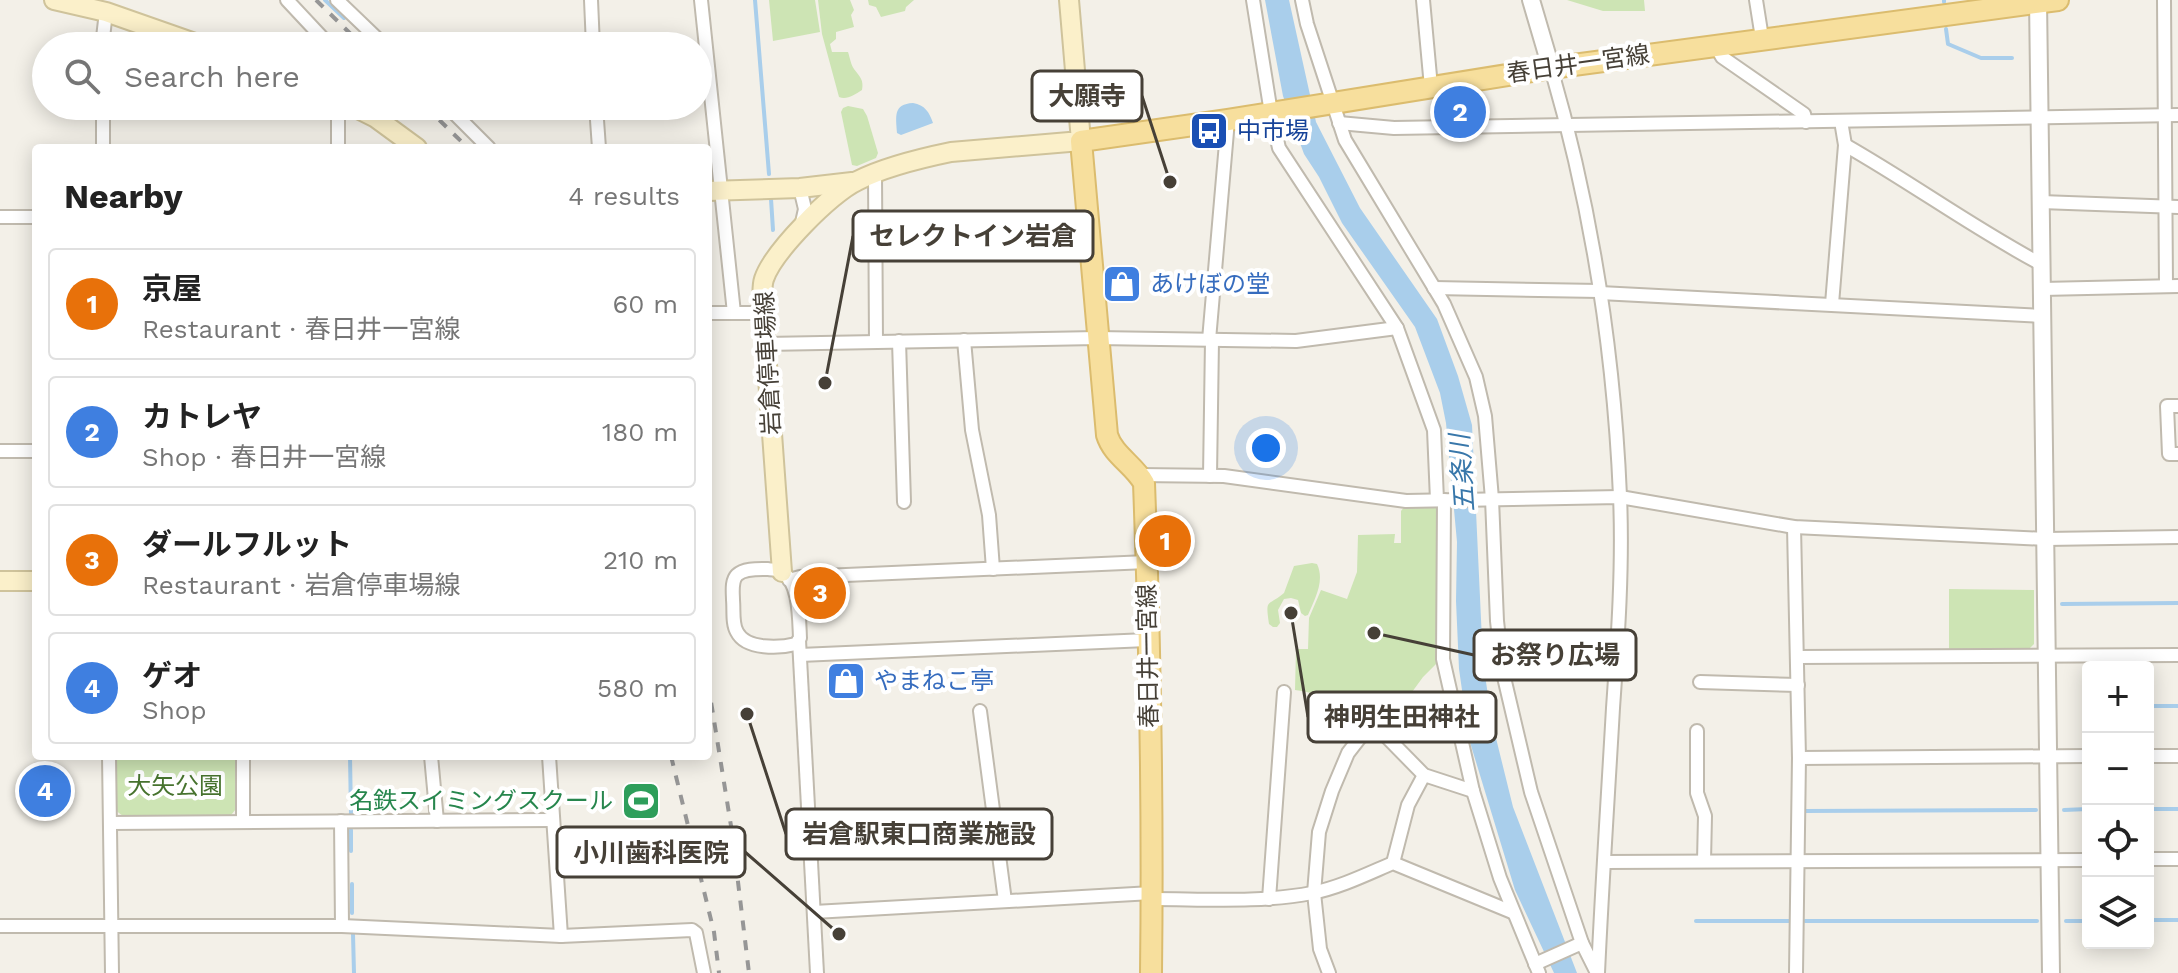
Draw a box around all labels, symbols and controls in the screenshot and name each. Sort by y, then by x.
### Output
search box [32,32,712,120]
street label: 春日井一宮線 [1505,40,1651,88]
icon: search [60,54,104,98]
text: Search here [124,59,300,94]
callout: 大願寺 [1032,71,1142,121]
text: 大願寺 [1048,81,1126,111]
pin: 2 [1434,82,1486,142]
bus stop icon: 中市場 [1188,110,1230,152]
place label: 中市場 [1237,117,1309,145]
text: Nearby [64,176,183,216]
text: 4 results [568,181,680,211]
callout: セレクトイン岩倉 [853,211,1093,261]
text: セレクトイン岩倉 [869,221,1077,251]
shop icon: あけぼの堂 [1101,263,1143,305]
place label: あけぼの堂 [1150,270,1270,298]
text: 京屋 [142,271,202,306]
text: 1 [86,289,98,319]
text: 60 m [612,289,678,319]
street label: 岩倉停車場線 [750,290,786,436]
text: Restaurant · 春日井一宮線 [142,314,461,344]
text: カトレヤ [142,399,262,434]
text: 2 [84,417,100,447]
text: 180 m [602,417,678,447]
your location [1246,428,1286,468]
water label: 五条川 [1444,430,1480,513]
text: Shop · 春日井一宮線 [142,442,386,472]
pin: 1 [1139,511,1191,571]
text: ダールフルット [142,527,352,562]
text: 3 [84,545,100,575]
text: 210 m [603,545,678,575]
pin: 3 [794,563,846,623]
text: Restaurant · 岩倉停車場線 [142,570,461,600]
street label: 春日井一宮線 [1133,584,1163,728]
callout: お祭り広場 [1474,630,1636,680]
text: お祭り広場 [1490,640,1620,670]
text: ゲオ [142,658,202,693]
shop icon: やまねこ亭 [825,660,867,702]
map controls [2082,661,2154,949]
button: + [2082,661,2154,733]
place label: やまねこ亭 [874,667,994,695]
text: 4 [84,673,100,703]
text: 580 m [597,673,678,703]
callout: 神明生田神社 [1308,692,1496,742]
text: Shop [142,695,207,725]
text: 神明生田神社 [1324,702,1480,732]
button: − [2082,733,2154,805]
pin: 4 [19,761,71,821]
park label: 大矢公園 [127,772,223,800]
sports icon: 名鉄スイミングスクール [620,780,662,822]
place label: 名鉄スイミングスクール [349,787,613,815]
button: locate [2082,805,2154,877]
callout: 岩倉駅東口商業施設 [786,809,1052,859]
text: 岩倉駅東口商業施設 [802,819,1036,849]
callout: 小川歯科医院 [557,827,745,877]
text: 小川歯科医院 [573,838,729,868]
button: layers [2082,877,2154,949]

